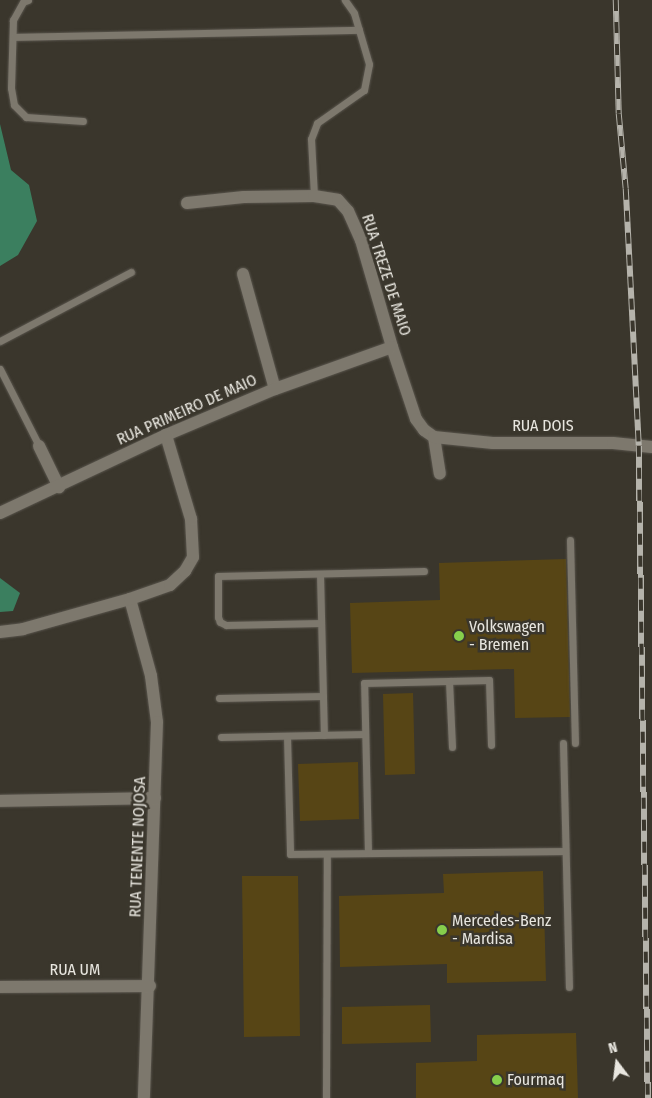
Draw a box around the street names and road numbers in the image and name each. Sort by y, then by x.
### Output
street label: RUA TREZE DE MAIO [357,212,415,338]
street label: RUA PRIMEIRO DE MAIO [114,370,260,450]
street label: RUA DOIS [512,416,574,436]
street label: RUA TENENTE NOJOSA [126,776,150,918]
street label: RUA UM [50,960,100,980]

